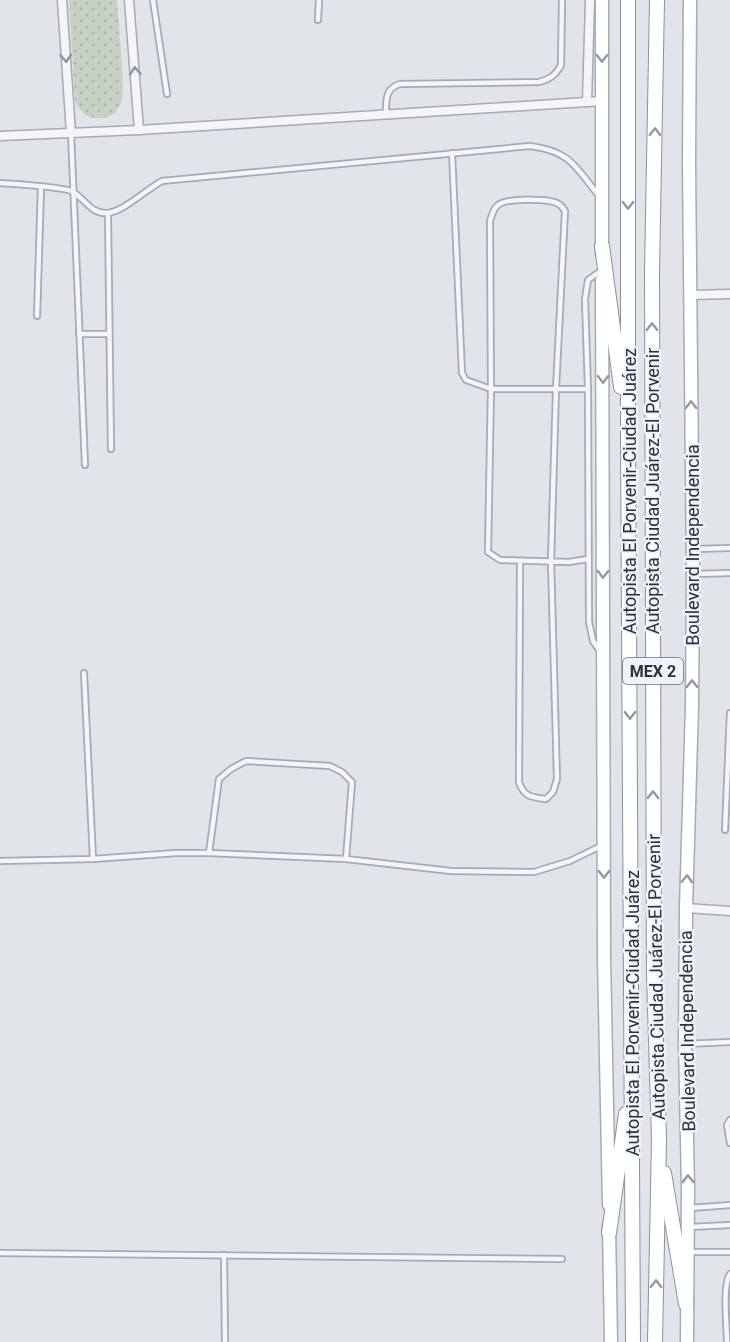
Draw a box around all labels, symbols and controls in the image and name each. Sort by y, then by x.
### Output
one-way arrow [59,54,72,63]
one-way arrow [596,54,608,63]
one-way arrow [129,67,142,76]
one-way arrow [648,127,661,136]
one-way arrow [622,201,634,210]
one-way arrow [646,322,658,331]
street label: Autopista El Porvenir-Ciudad Juárez [619,348,640,634]
street label: Autopista Ciudad Juárez-El Porvenir [642,348,663,634]
one-way arrow [597,375,609,384]
one-way arrow [685,400,697,409]
street label: Boulevard Independencia [682,444,703,646]
one-way arrow [597,570,609,579]
road number: MEX 2 [623,658,683,684]
one-way arrow [686,679,698,688]
one-way arrow [624,711,636,720]
one-way arrow [647,790,659,799]
street label: Autopista Ciudad Juárez-El Porvenir [643,834,669,1120]
one-way arrow [597,870,610,879]
street label: Autopista El Porvenir-Ciudad Juárez [622,870,643,1156]
one-way arrow [680,874,693,883]
street label: Boulevard Independencia [675,930,699,1132]
one-way arrow [682,1174,694,1183]
one-way arrow [650,1279,663,1288]

